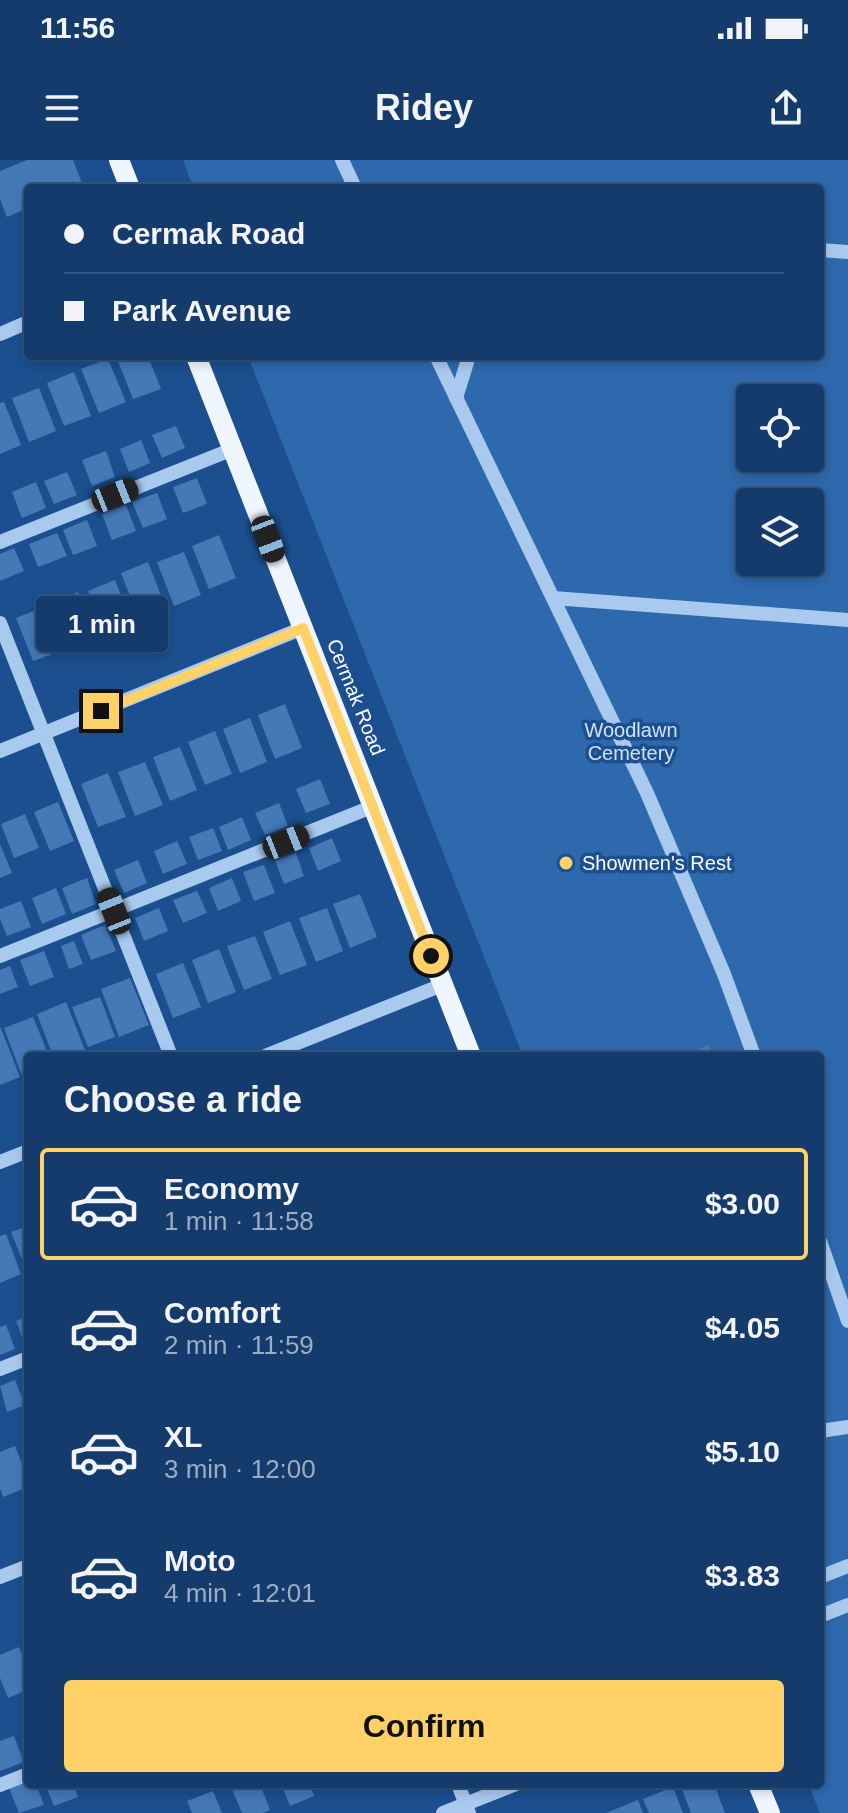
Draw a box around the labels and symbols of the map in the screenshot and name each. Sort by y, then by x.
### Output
car [88,475,142,515]
car [248,512,288,566]
callout: 1 min [35,595,167,651]
street label: Cermak Road [323,636,389,758]
route end [83,693,119,729]
park label: Woodlawn Cemetery [584,719,678,764]
car [259,822,313,862]
place label: Showmen's Rest [582,852,732,874]
marker: Showmen's Rest [557,854,575,872]
car [94,884,134,938]
route start [413,938,449,974]

